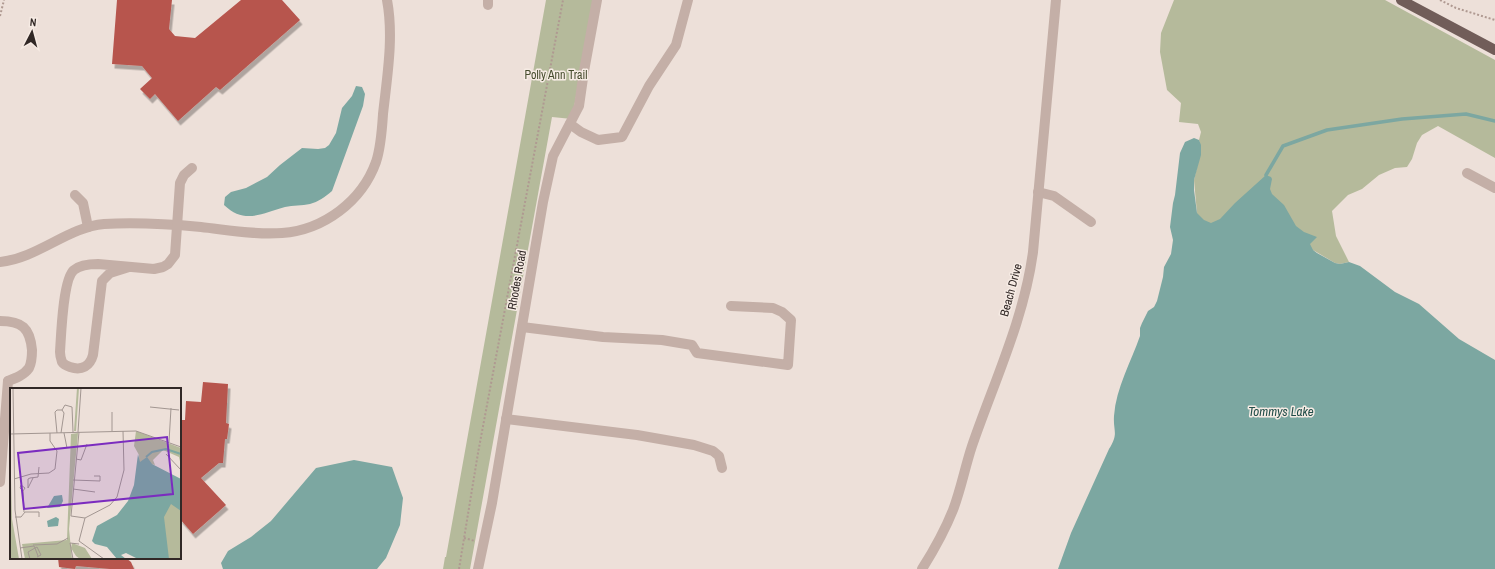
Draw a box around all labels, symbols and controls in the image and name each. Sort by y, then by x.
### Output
north arrow [12,12,52,52]
text: N [29,15,37,29]
park label: Polly Ann Trail [525,67,587,83]
street label: Rhodes Road [504,249,530,311]
street label: Beach Drive [996,262,1026,318]
inset map [10,388,181,559]
water label: Tommys Lake [1248,403,1314,420]

